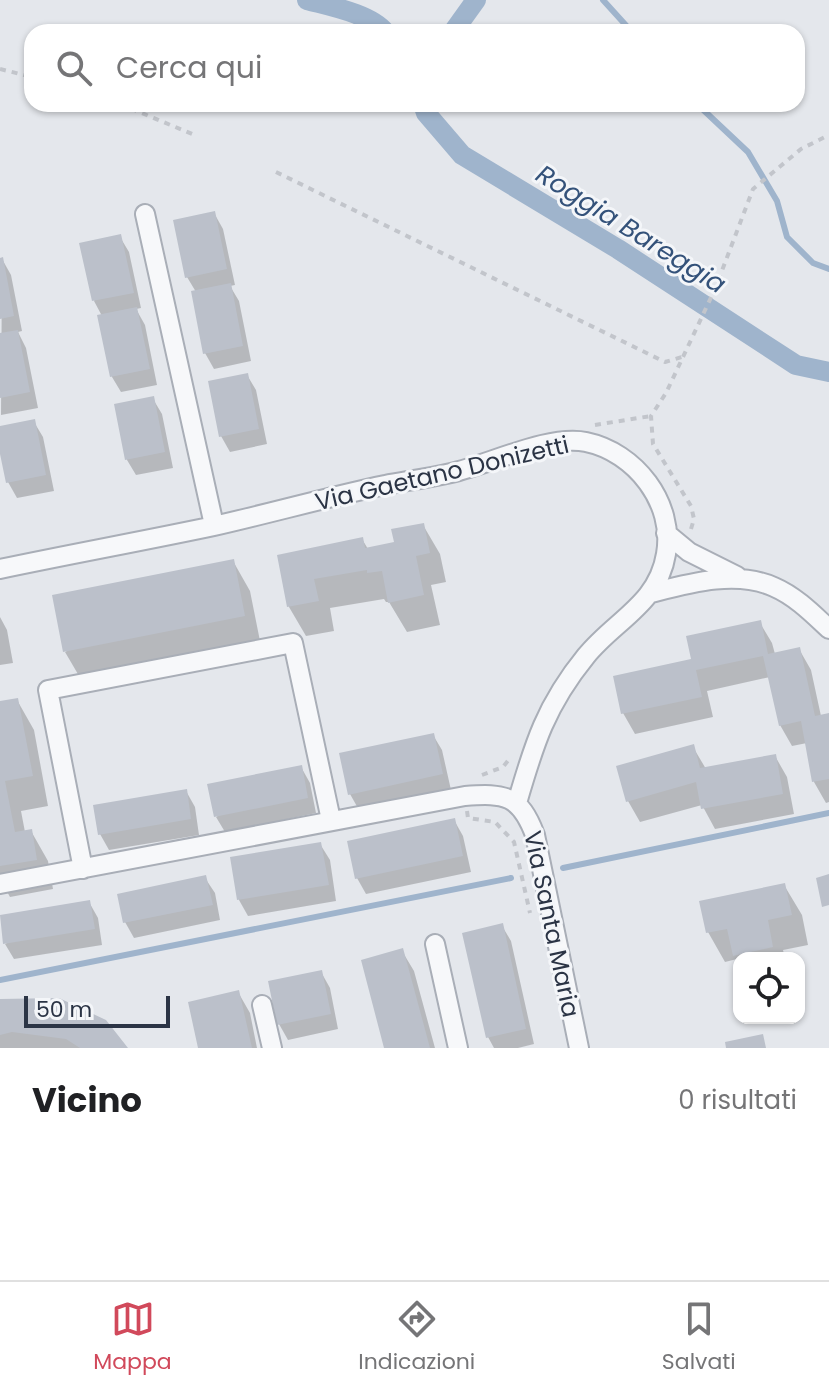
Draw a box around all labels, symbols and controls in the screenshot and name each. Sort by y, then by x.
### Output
search box [24,24,805,112]
icon: search [52,46,96,90]
text: Cerca qui [116,46,262,89]
water label: Roggia Bareggia [529,156,733,302]
street label: Via Gaetano Donizetti [312,428,572,518]
street label: Via Santa Maria [516,828,588,1020]
map controls [733,952,805,1024]
button: locate [733,952,805,1024]
scale bar [24,992,170,1028]
text: 50 m [36,994,92,1025]
text: Vicino [32,1076,142,1124]
text: 0 risultati [678,1082,797,1118]
tab: Mappa [93,1297,172,1378]
tab: Indicazioni [358,1297,475,1378]
tab: Salvati [662,1297,736,1378]

